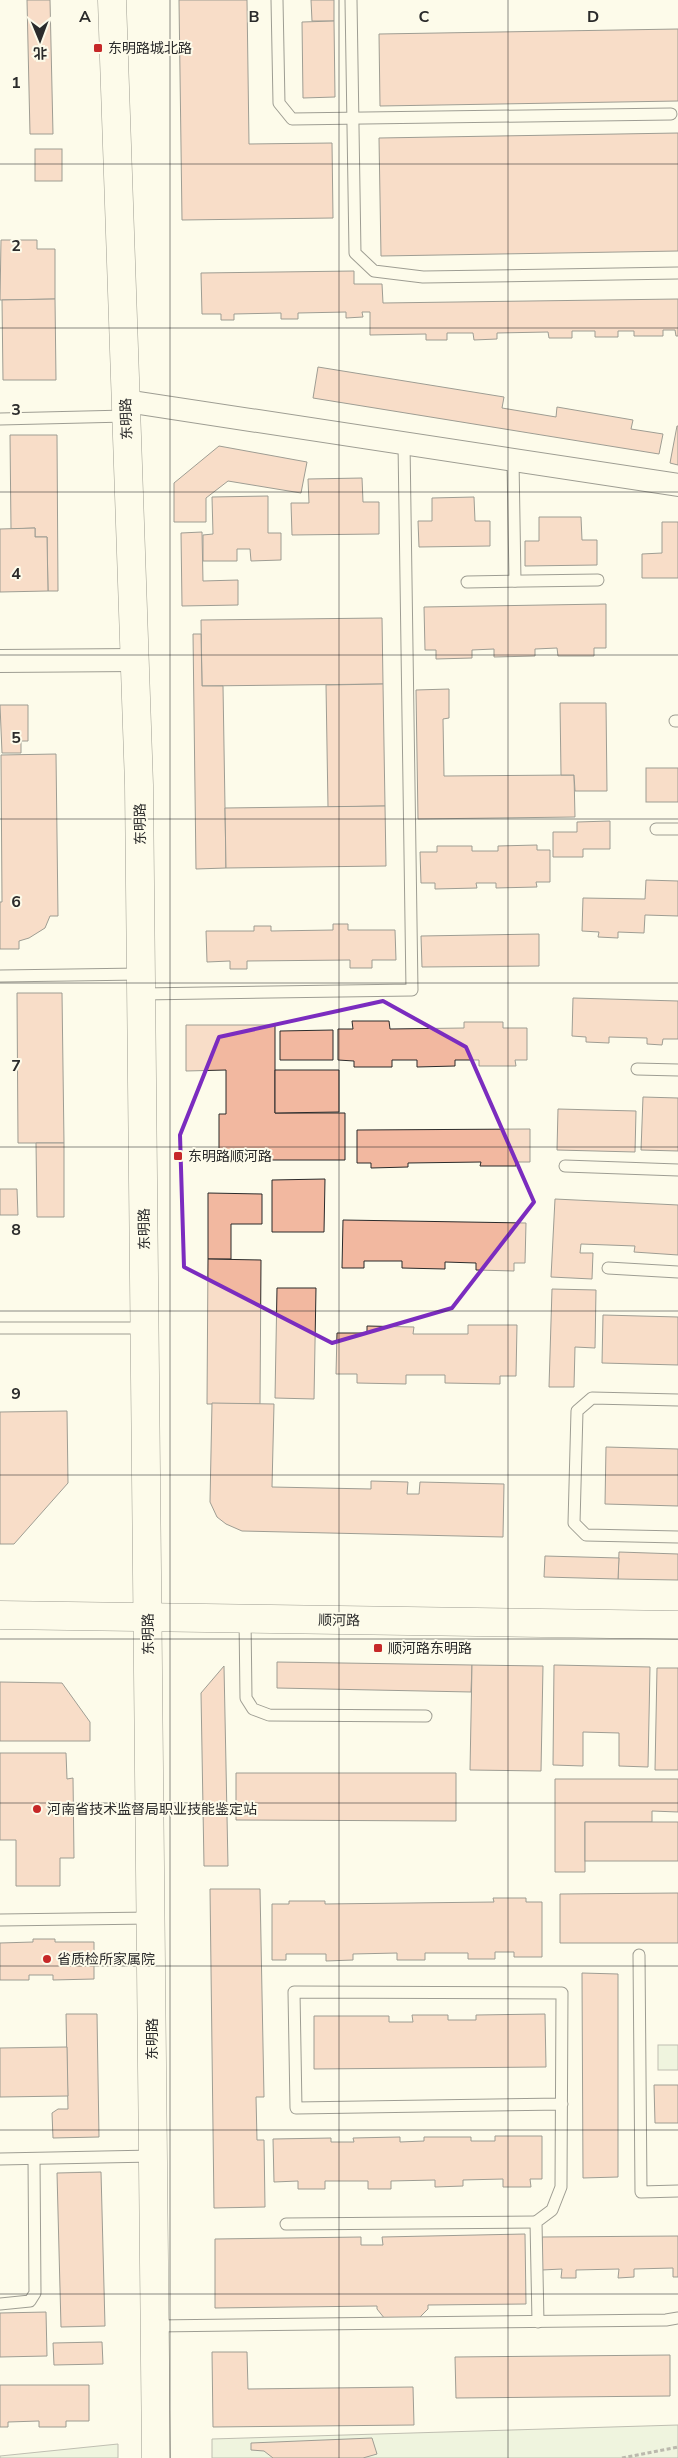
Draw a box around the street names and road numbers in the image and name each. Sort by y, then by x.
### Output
street label: 东明路 [116,398,137,440]
street label: 东明路 [131,803,150,845]
street label: 东明路 [135,1208,154,1250]
street label: 顺河路 [318,1611,360,1630]
street label: 东明路 [139,1613,158,1655]
street label: 东明路 [143,2018,162,2060]

